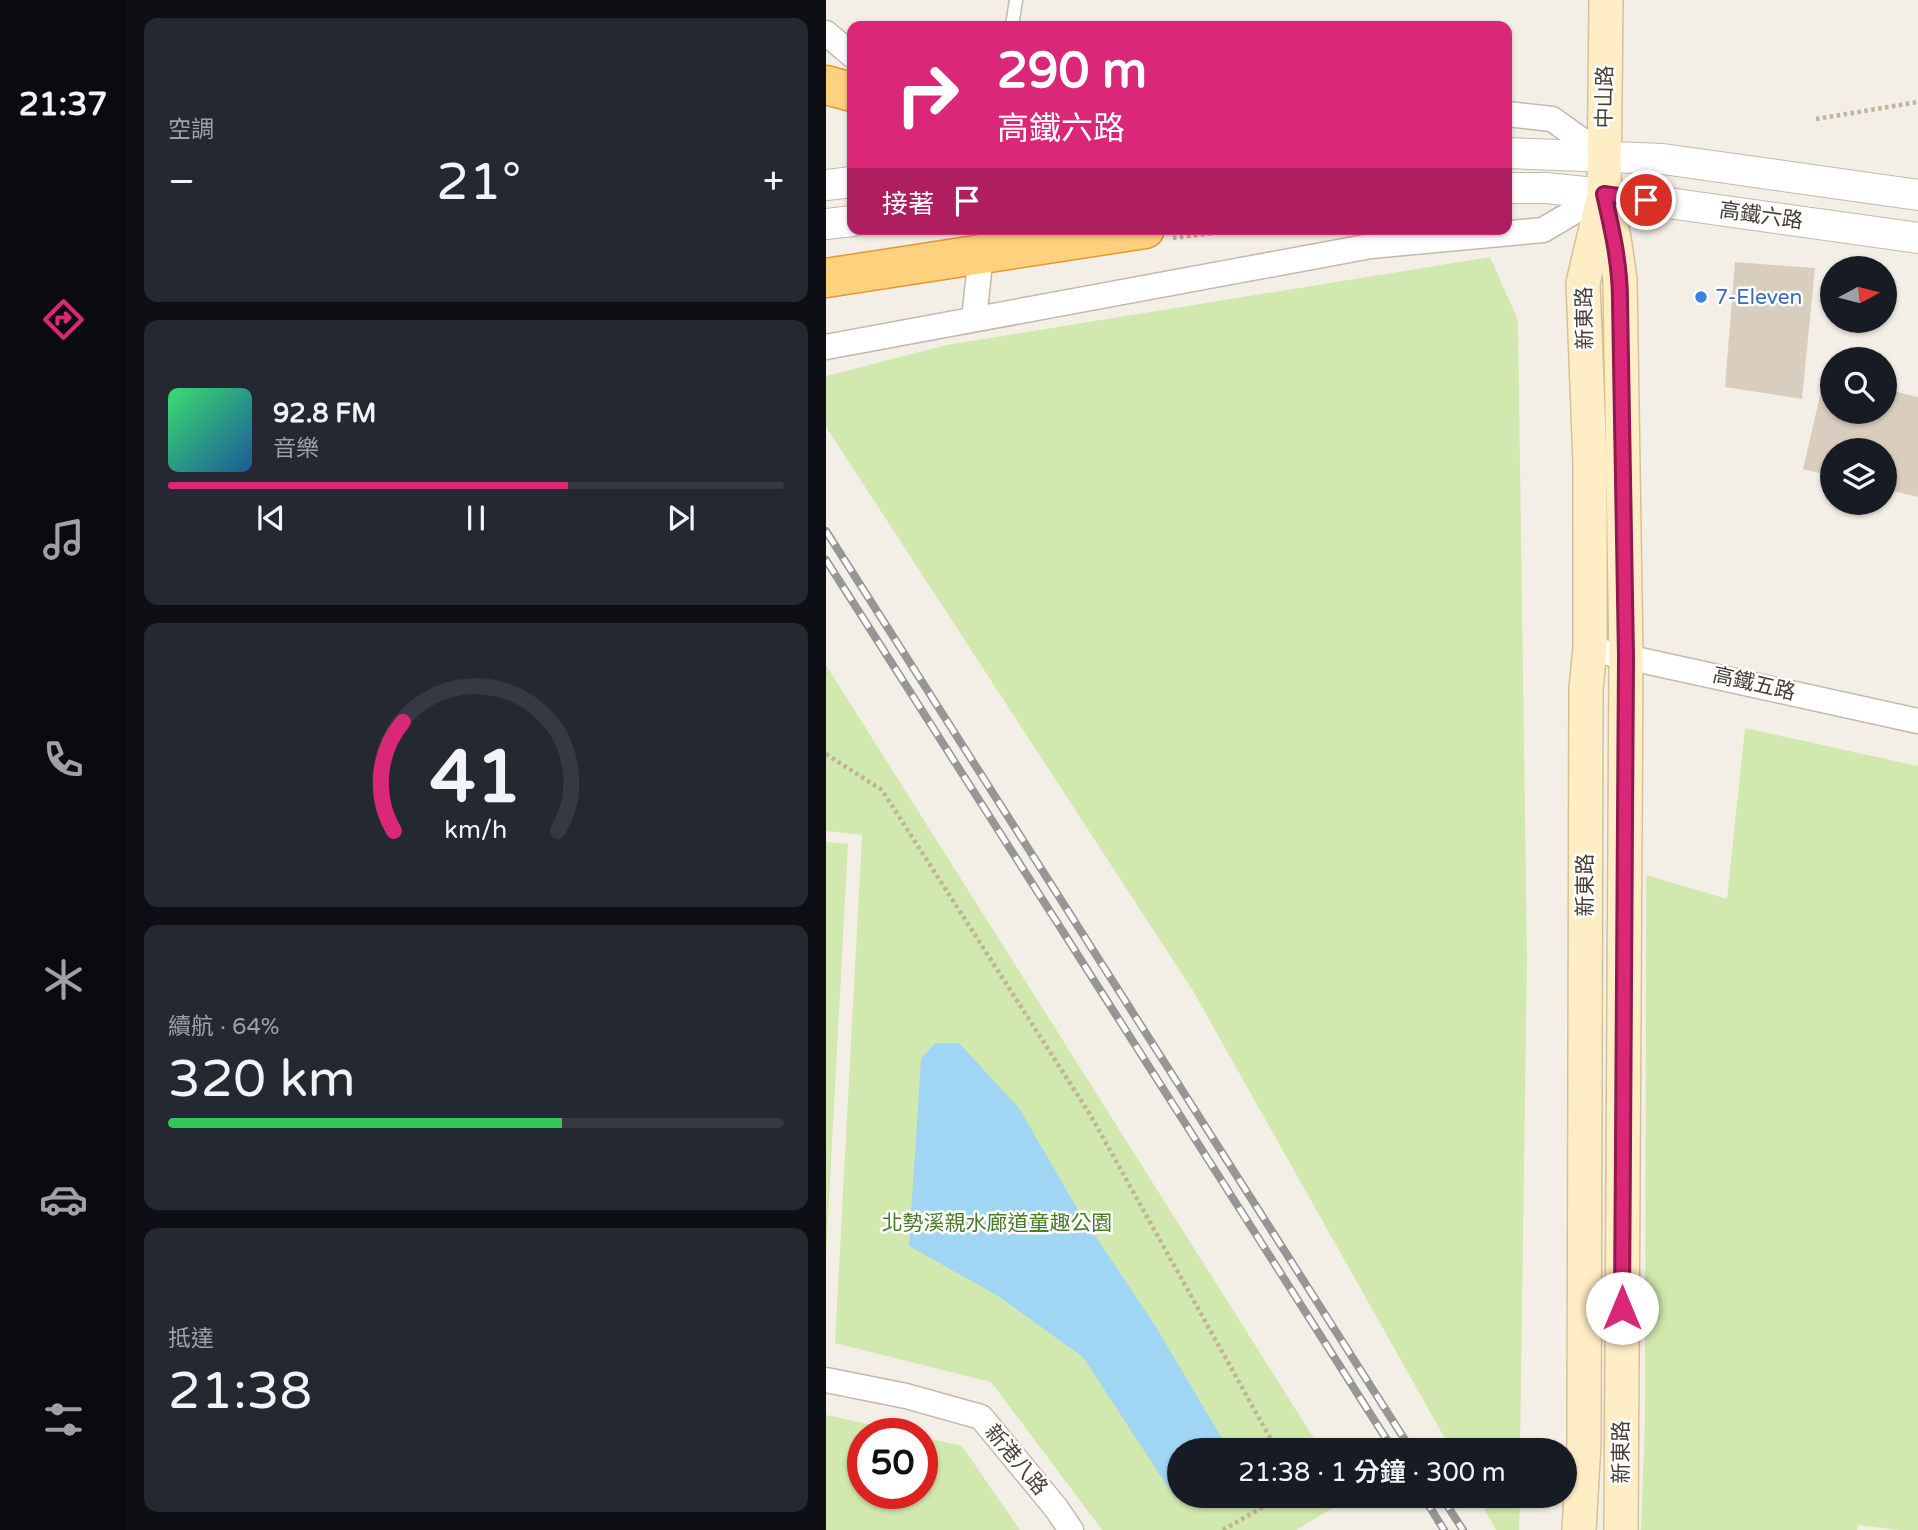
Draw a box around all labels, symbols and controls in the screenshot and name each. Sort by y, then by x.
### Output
text: 290 m [997,42,1147,101]
icon: right [882,49,973,140]
street label: 中山路 [1592,65,1618,129]
text: 21:37 [19,86,107,124]
text: 高鐵六路 [997,110,1125,148]
text: 空調 [168,116,214,144]
text: 21° [436,151,521,214]
text: − [168,159,195,205]
text: + [763,159,784,205]
pin [1616,170,1676,230]
icon: arrive [1627,181,1665,219]
icon: arrive [948,182,986,220]
text: 接著 [882,189,934,220]
street label: 高鐵六路 [1718,198,1804,234]
north arrow [1820,256,1897,332]
map controls [1820,256,1897,515]
place label: 7-Eleven [1715,285,1802,310]
street label: 新東路 [1572,286,1598,350]
marker: 7-Eleven [1693,289,1709,305]
icon: directions [39,295,88,344]
button: search [1820,347,1897,424]
text: 92.8 FM [273,398,376,429]
text: 音樂 [273,435,319,463]
button: layers [1820,438,1897,515]
icon: previous [252,499,290,537]
icon: pause [457,499,495,537]
icon: next [662,499,700,537]
icon: music [39,515,88,564]
street label: 高鐵五路 [1710,662,1798,706]
text: 41 [430,734,522,822]
icon: phone [39,735,88,784]
text: km/h [445,815,507,845]
street label: 新東路 [1573,854,1598,917]
icon: climate [39,955,88,1004]
text: 續航 · 64% [168,1013,280,1041]
text: 320 km [168,1048,356,1111]
icon: car [39,1175,88,1224]
park label: 北勢溪親水廊道童趣公園 [882,1211,1113,1236]
position arrow [1585,1271,1659,1345]
text: 抵達 [168,1325,214,1353]
text: 21:38 [168,1360,312,1423]
icon: filters [39,1395,88,1444]
speed limit sign: 50 [847,1418,938,1509]
street label: 新港八路 [979,1420,1053,1500]
street label: 新東路 [1609,1421,1634,1484]
text: 21:38 · 1 分鐘 · 300 m [1238,1457,1506,1488]

